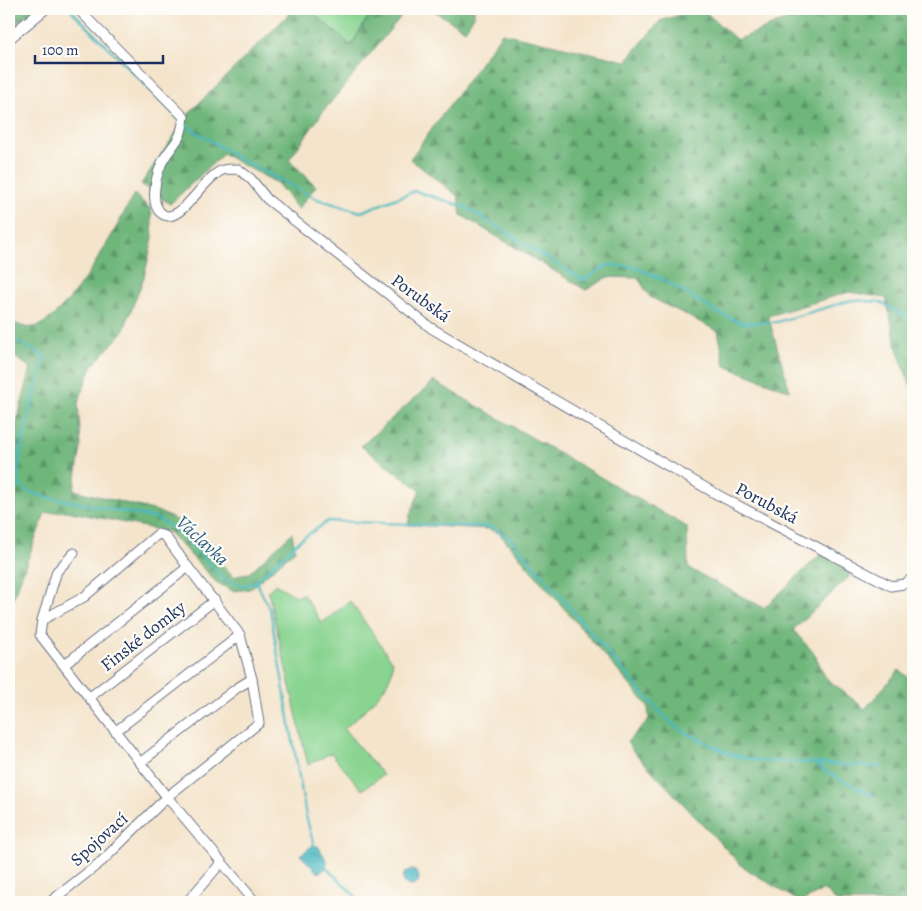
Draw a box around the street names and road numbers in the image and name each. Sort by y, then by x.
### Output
street label: Porubská [386,268,456,328]
street label: Porubská [731,476,803,530]
street label: Finské domky [95,595,191,677]
street label: Spojovací [65,807,133,871]

